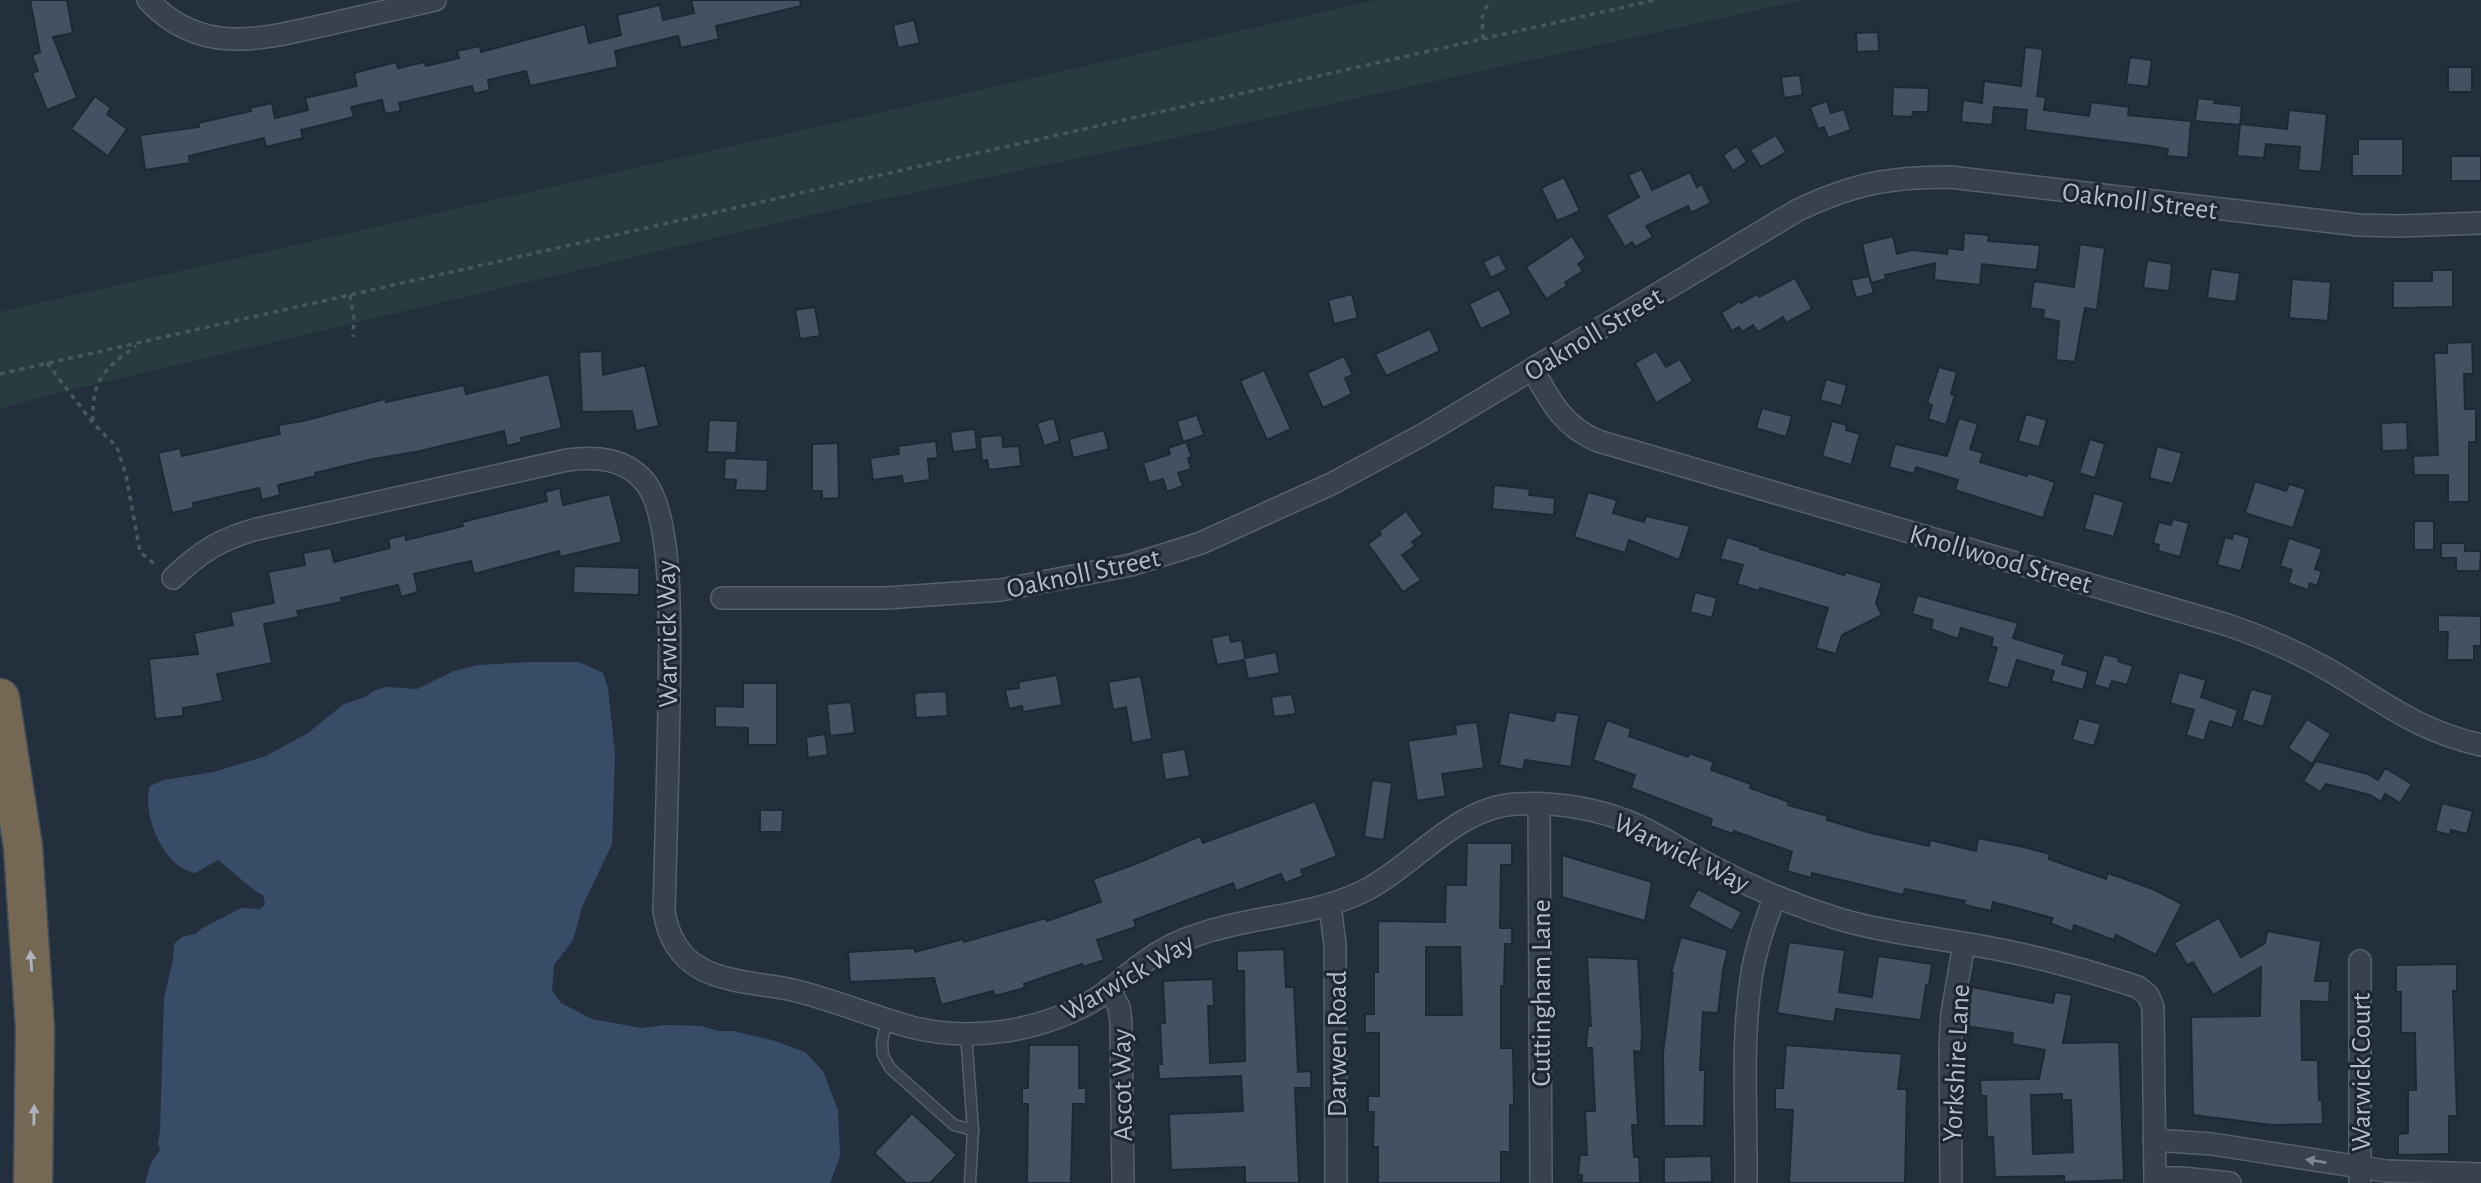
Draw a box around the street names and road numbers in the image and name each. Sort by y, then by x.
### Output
street label: Oaknoll Street [2061,179,2219,225]
street label: Oaknoll Street [1520,282,1668,387]
street label: Knollwood Street [1906,521,2095,599]
street label: Oaknoll Street [1004,544,1163,604]
street label: Warwick Way [653,560,683,708]
street label: Warwick Way [1609,809,1754,899]
street label: Cuttingham Lane [1528,899,1556,1087]
street label: Warwick Way [1057,929,1199,1027]
street label: Darwen Road [1324,971,1352,1117]
street label: Yorkshire Lane [1939,983,1975,1143]
street label: Warwick Court [2348,992,2376,1152]
street label: Ascot Way [1108,1028,1138,1142]

